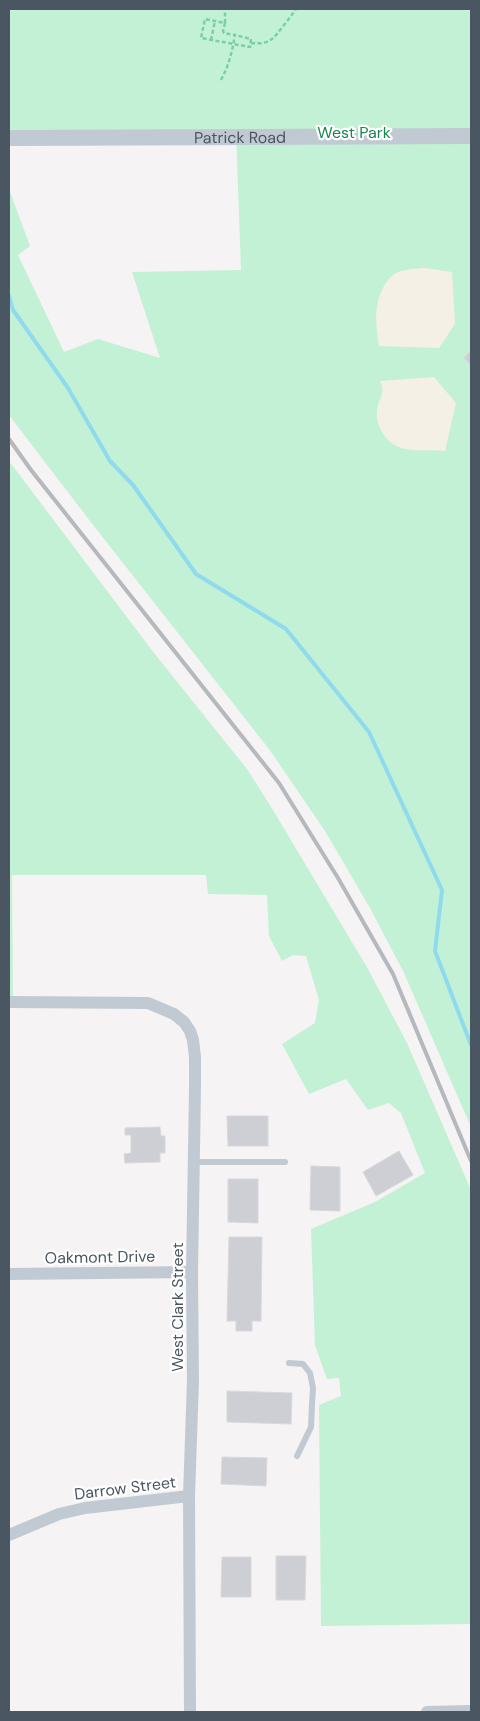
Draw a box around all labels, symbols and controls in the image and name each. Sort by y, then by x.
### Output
park label: West Park [317,122,391,143]
street label: Patrick Road [194,126,286,148]
street label: West Clark Street [167,1242,188,1372]
street label: Oakmont Drive [45,1246,155,1268]
street label: Darrow Street [73,1471,177,1505]

